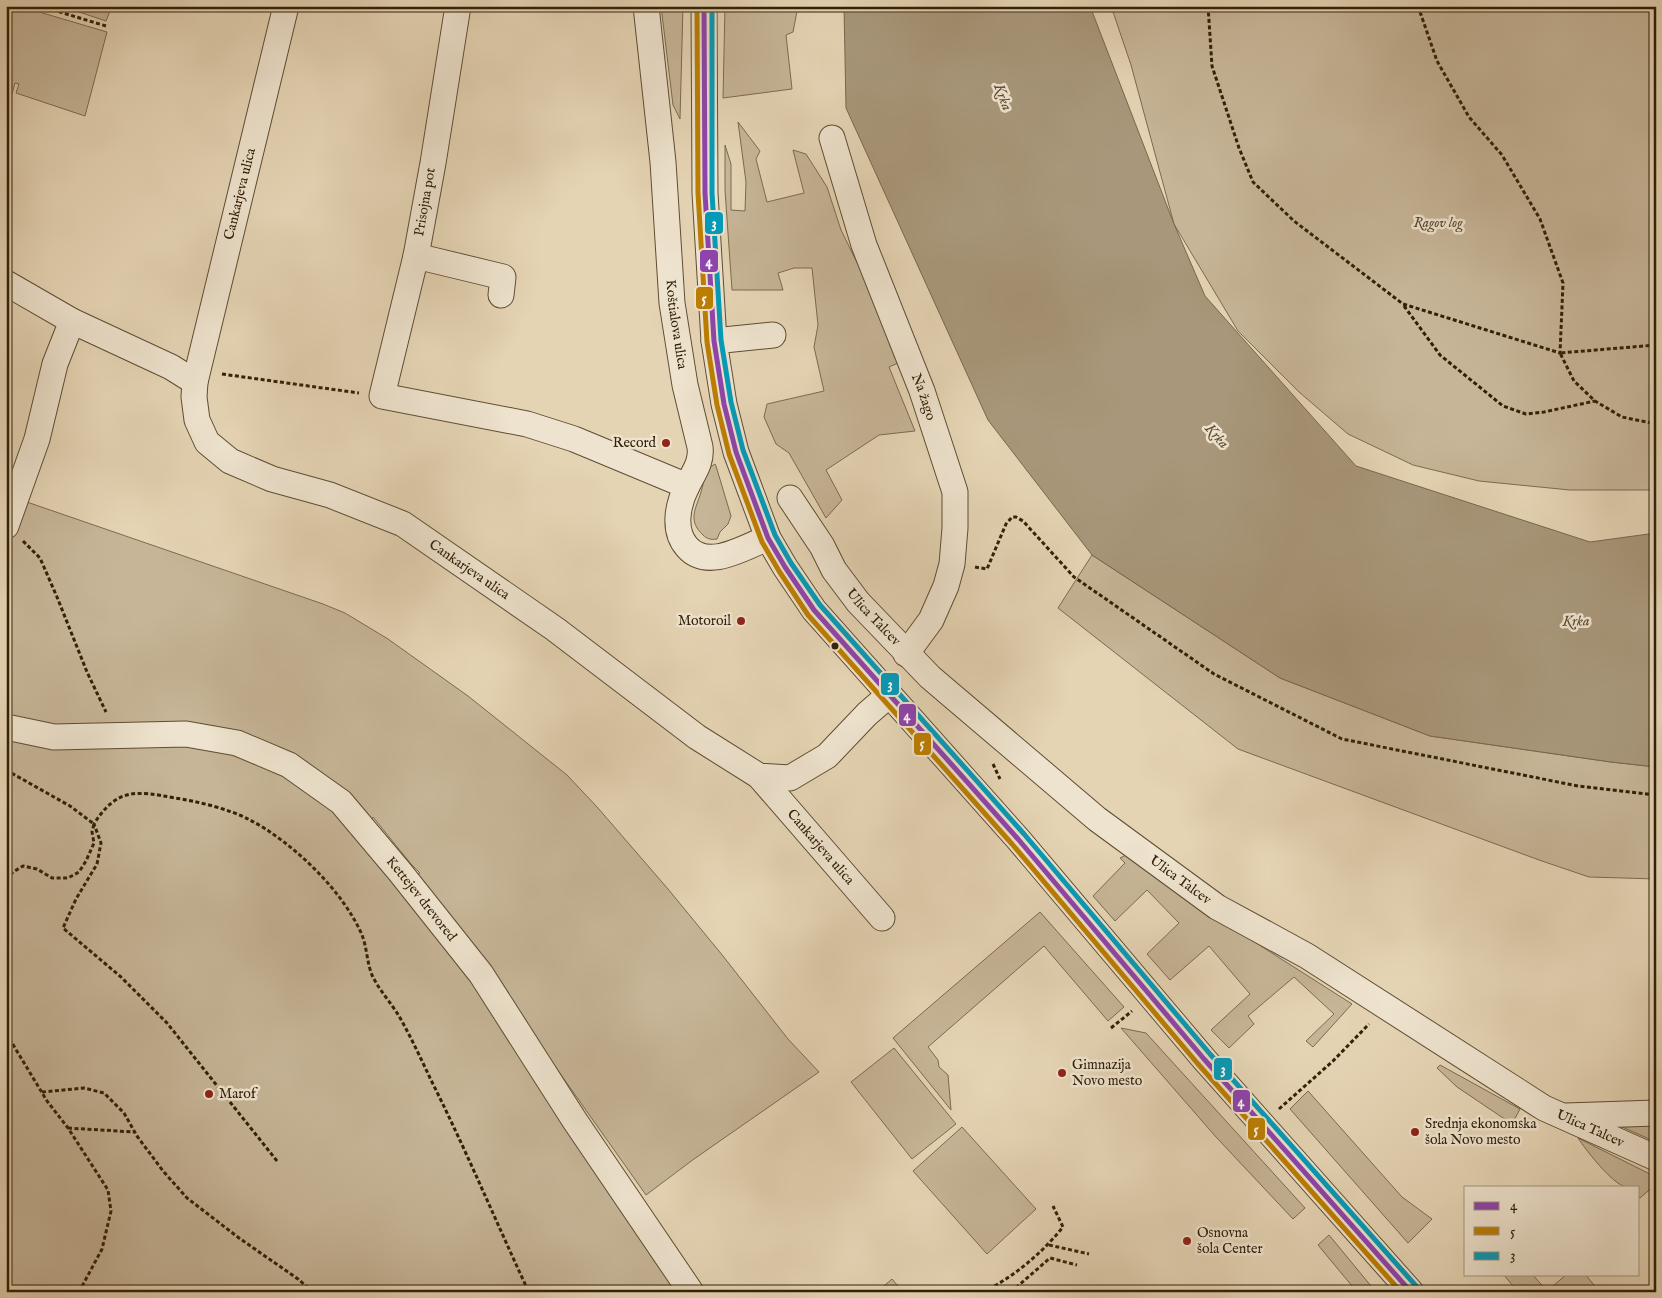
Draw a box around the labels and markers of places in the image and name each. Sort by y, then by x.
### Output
place label: Record [613,434,657,452]
marker: Record [660,437,672,449]
place label: Motoroil [678,612,731,630]
marker: Motoroil [735,615,747,627]
unlabelled marker [830,641,840,651]
place label: Gimnazija Novo mesto [1072,1056,1143,1090]
marker: Gimnazija Novo mesto [1056,1067,1068,1079]
place label: Marof [219,1085,259,1103]
marker: Marof [203,1088,215,1100]
place label: Srednja ekonomska šola Novo mesto [1425,1115,1538,1149]
marker: Srednja ekonomska šola Novo mesto [1409,1126,1421,1138]
place label: Osnovna šola Center [1197,1224,1263,1258]
marker: Osnovna šola Center [1181,1235,1193,1247]

